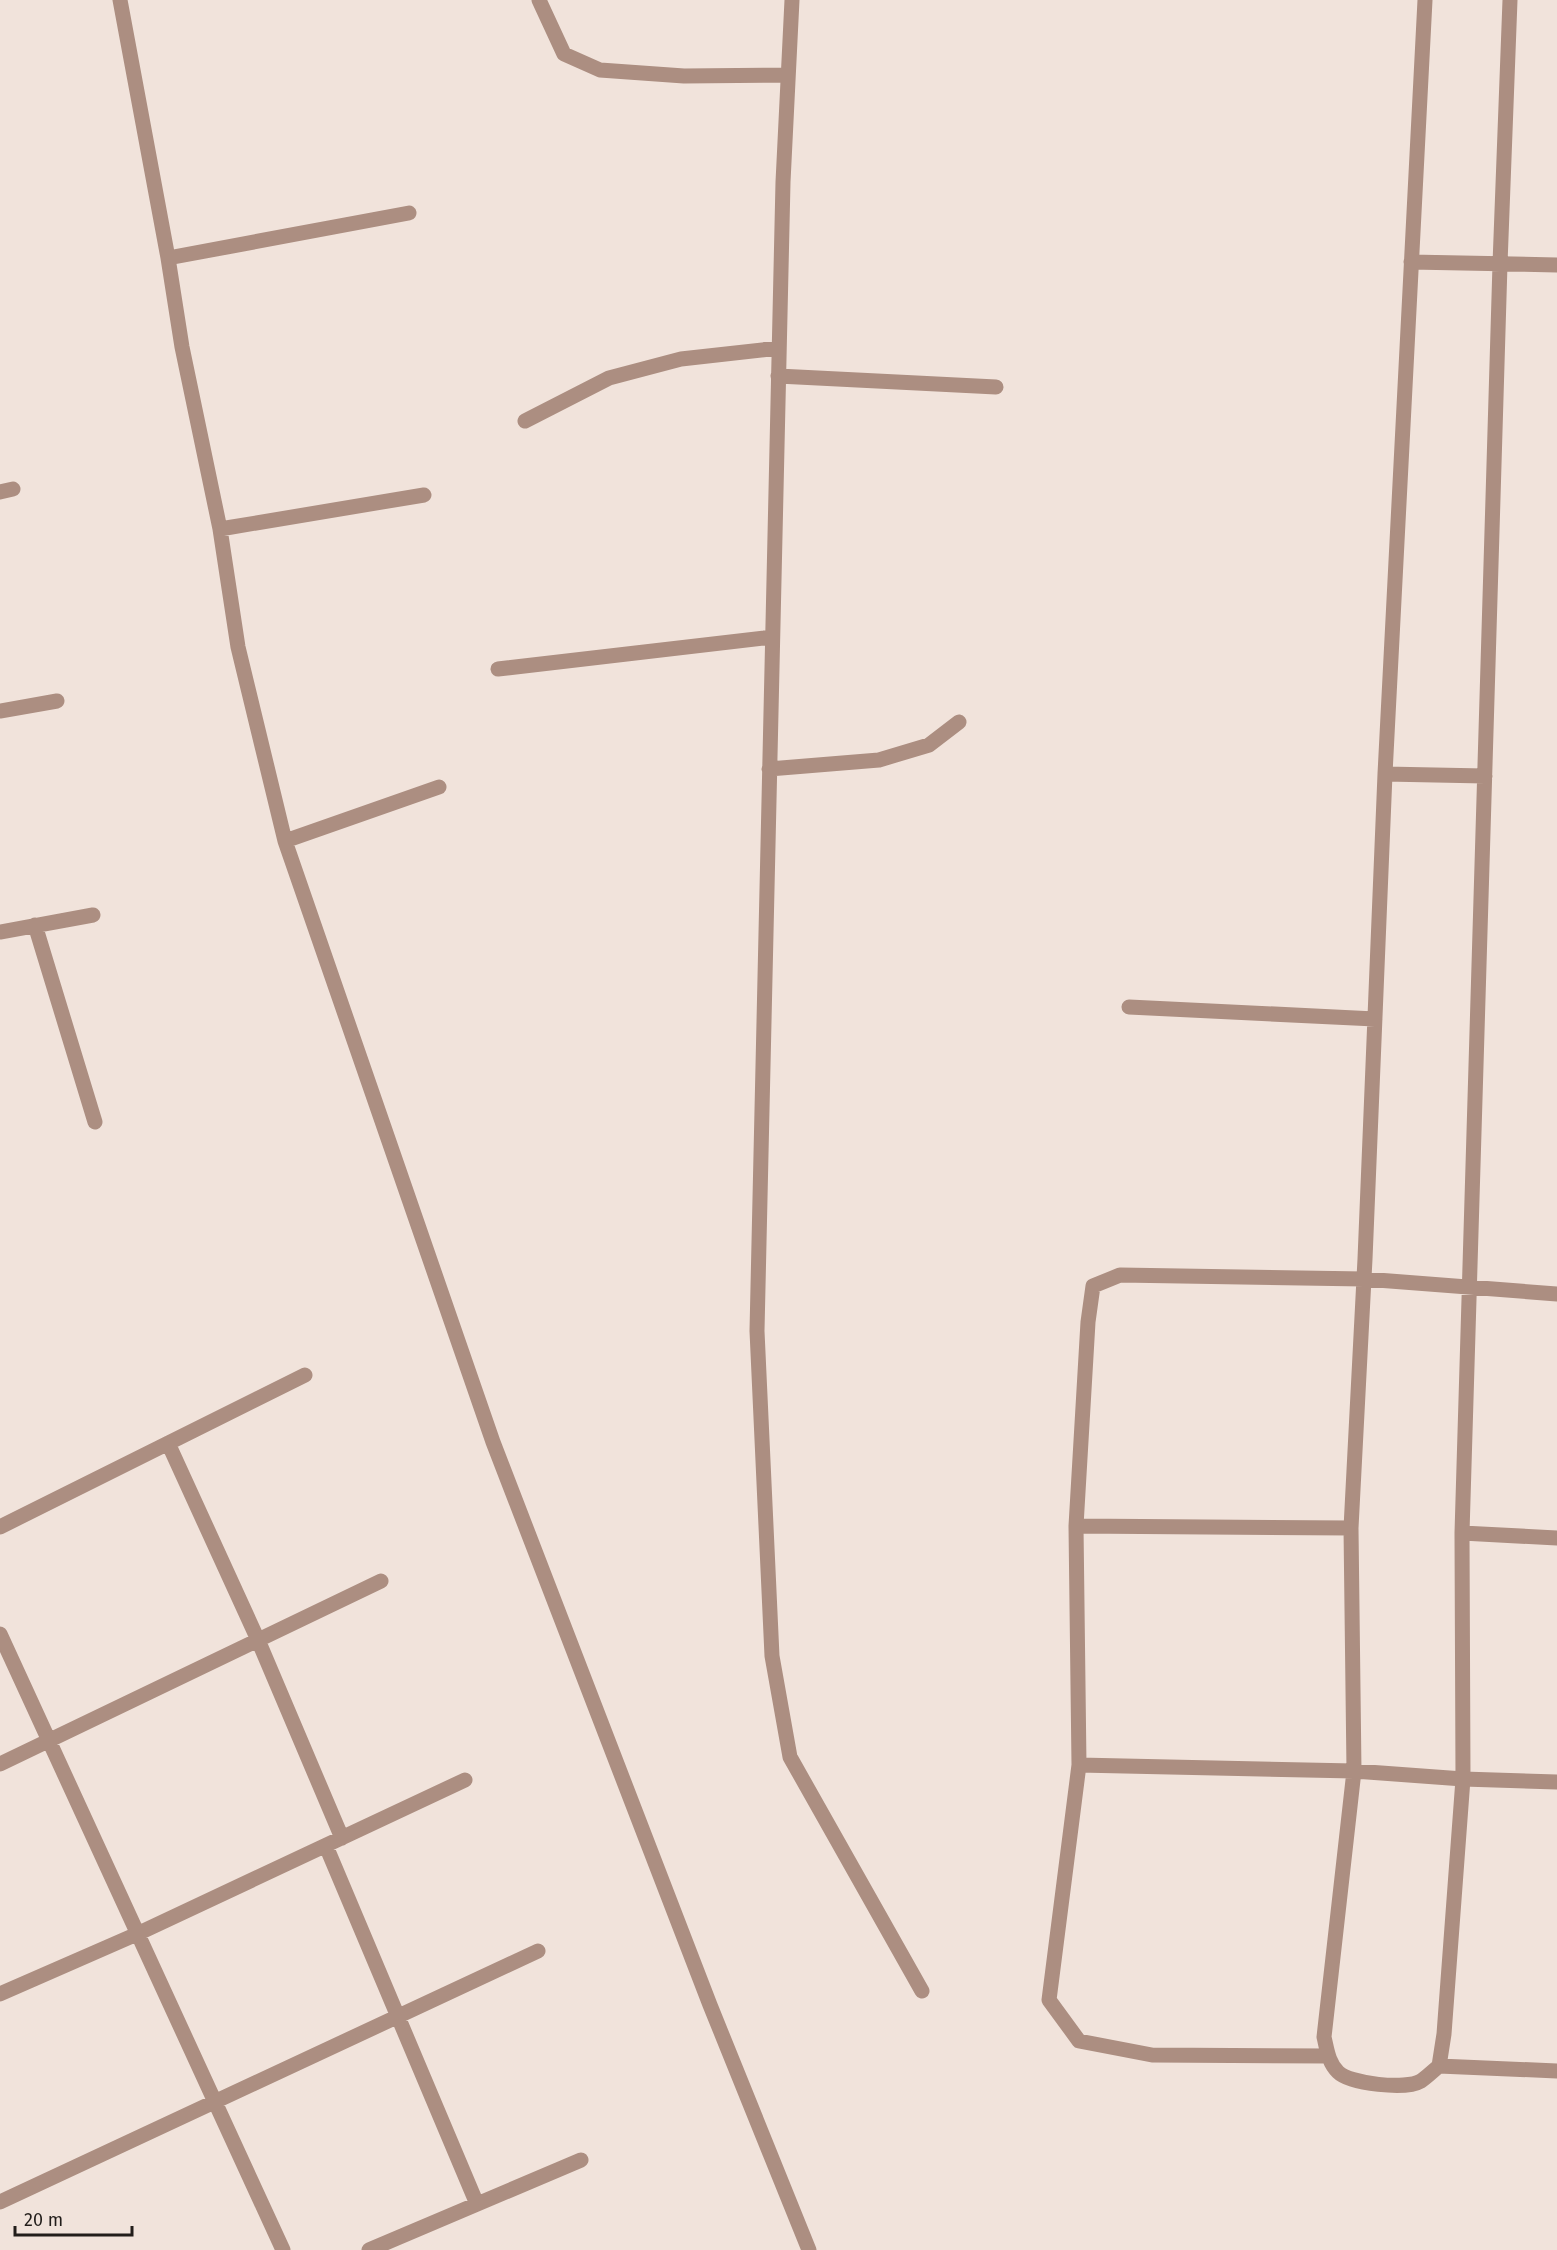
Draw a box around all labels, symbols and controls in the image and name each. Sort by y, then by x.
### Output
scale bar [15,2199,132,2237]
text: 20 m [24,2209,63,2231]

